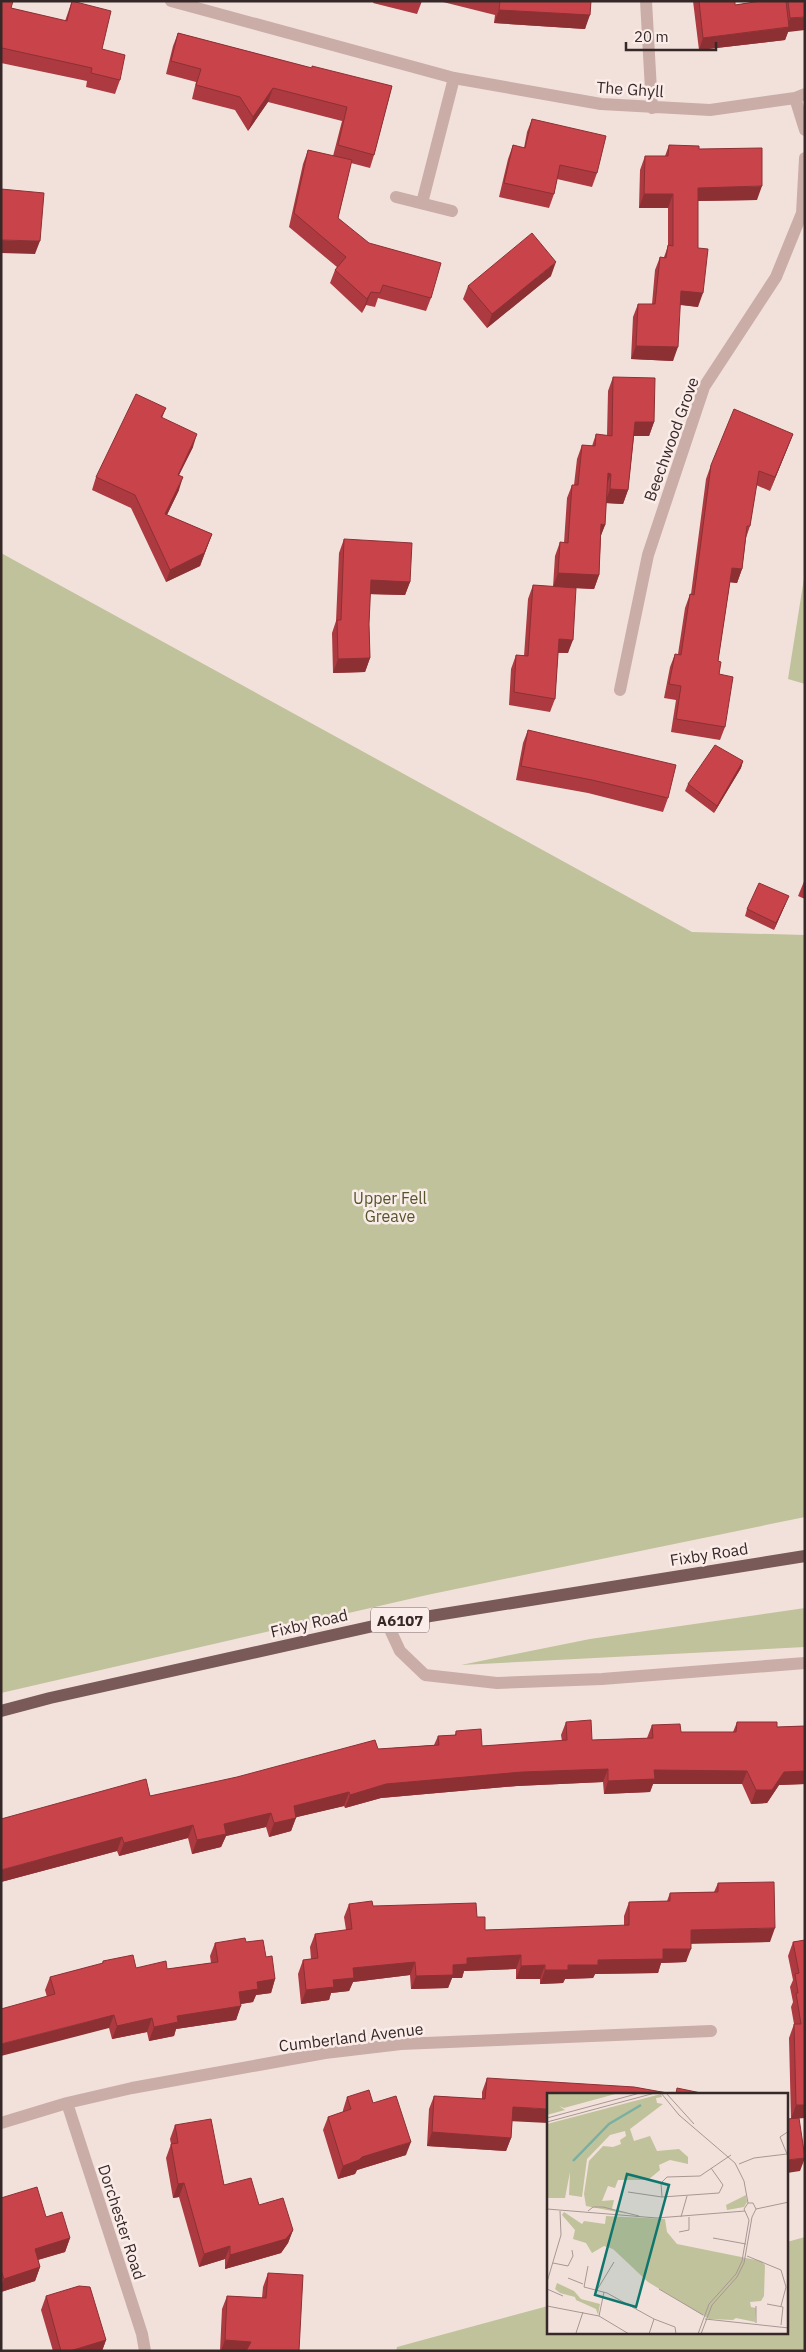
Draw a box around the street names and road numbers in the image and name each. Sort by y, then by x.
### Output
street label: The Ghyll [596,77,664,101]
street label: Beechwood Grove [639,374,703,504]
street label: Fixby Road [669,1538,749,1570]
street label: Fixby Road [268,1604,350,1642]
road number: A6107 [371,1608,429,1632]
street label: Cumberland Avenue [278,2018,425,2056]
street label: Dorchester Road [94,2162,150,2282]

